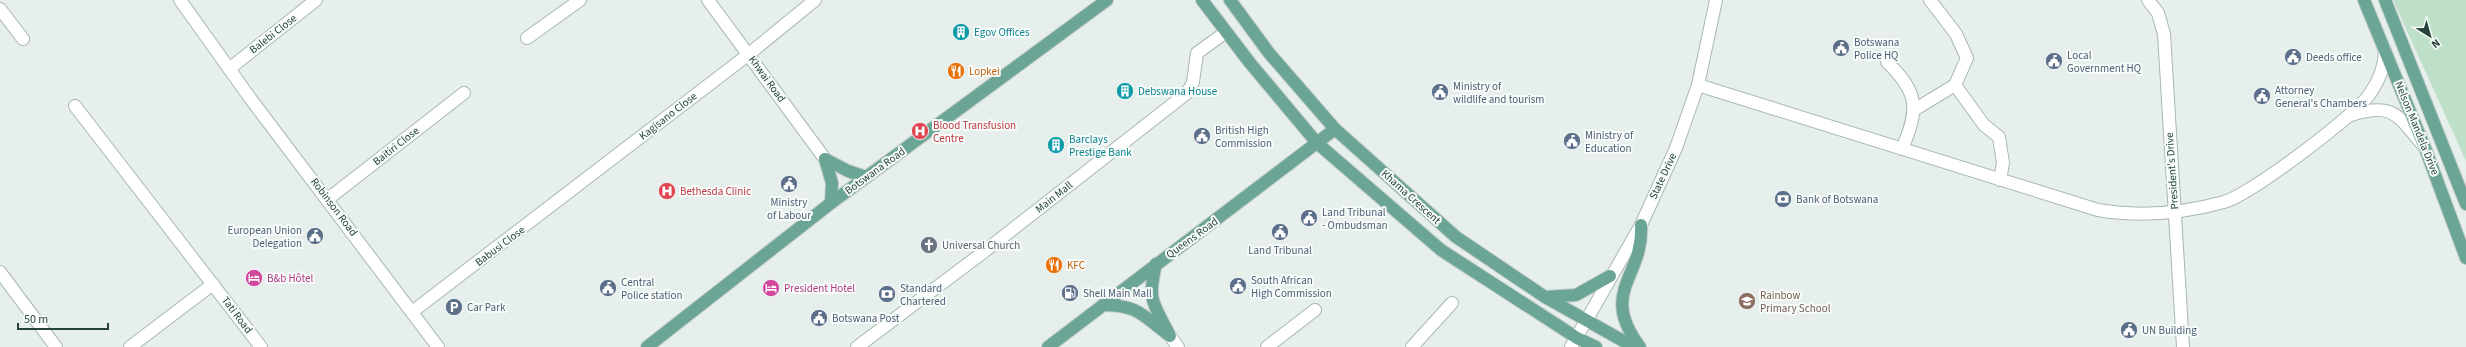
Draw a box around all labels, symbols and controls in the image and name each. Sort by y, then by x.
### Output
street label: Balebi Close [246,10,300,57]
north arrow [2410,16,2450,56]
building icon: Egov Offices [951,22,971,42]
place label: Egov Offices [974,25,1030,40]
place label: Botswana Police HQ [1854,35,1899,63]
text: N [2428,35,2443,52]
public building icon: Botswana Police HQ [1831,38,1851,58]
public building icon: Deeds office [2283,47,2303,67]
place label: Local Government HQ [2067,48,2141,76]
place label: Deeds office [2306,50,2362,65]
public building icon: Local Government HQ [2044,51,2064,71]
street label: Khwai Road [745,53,789,105]
restaurant icon: Lopkei [946,61,966,81]
place label: Lopkei [969,64,1000,79]
place label: Ministry of wildlife and tourism [1453,79,1544,107]
street label: Nelson Mandela Drive [2391,79,2443,178]
building icon: Debswana House [1115,81,1135,101]
public building icon: Ministry of wildlife and tourism [1430,82,1450,102]
place label: Attorney General's Chambers [2275,83,2367,111]
place label: Debswana House [1138,84,1218,99]
public building icon: Attorney General's Chambers [2252,86,2272,106]
street label: Kagisano Close [636,88,700,143]
place label: Blood Transfusion Centre [933,118,1016,146]
hospital icon: Blood Transfusion Centre [910,121,930,141]
street label: Baitiri Close [370,123,423,169]
place label: British High Commission [1215,123,1272,151]
public building icon: British High Commission [1192,126,1212,146]
place label: Ministry of Education [1585,128,1634,156]
public building icon: Ministry of Education [1562,131,1582,151]
street label: President's Drive [2162,131,2182,210]
place label: Barclays Prestige Bank [1069,132,1132,160]
building icon: Barclays Prestige Bank [1046,135,1066,155]
street label: Botswana Road [842,144,908,198]
street label: State Drive [1646,150,1680,202]
street label: Khama Crescent [1378,166,1444,228]
public building icon: Ministry of Labour [779,174,799,194]
street label: Robinson Road [307,175,361,239]
street label: Main Mall [1032,178,1076,216]
hospital icon: Bethesda Clinic [657,181,677,201]
place label: Bethesda Clinic [680,184,751,199]
bank icon: Bank of Botswana [1773,189,1793,209]
place label: Bank of Botswana [1796,192,1878,207]
place label: Ministry of Labour [767,195,811,223]
place label: Land Tribunal - Ombudsman [1322,205,1388,233]
public building icon: Land Tribunal - Ombudsman [1299,208,1319,228]
street label: Queens Road [1163,214,1221,262]
street label: Babusi Close [472,222,528,270]
public building icon: Land Tribunal [1270,222,1290,242]
place label: European Union Delegation [228,223,302,251]
public building icon: European Union Delegation [305,226,325,246]
church icon: Universal Church [919,235,939,255]
place label: Universal Church [942,238,1020,253]
place label: Land Tribunal [1248,243,1312,258]
restaurant icon: KFC [1044,255,1064,275]
place label: KFC [1067,258,1085,273]
hotel icon: B&b Hôtel [244,268,264,288]
place label: B&b Hôtel [267,271,313,286]
place label: South African High Commission [1251,273,1332,301]
place label: Central Police station [621,275,683,303]
public building icon: South African High Commission [1228,276,1248,296]
public building icon: Central Police station [598,278,618,298]
hotel icon: President Hotel [761,278,781,298]
place label: President Hotel [784,281,855,296]
place label: Standard Chartered [900,281,946,309]
fuel station icon: Shell Main Mall [1060,283,1080,303]
bank icon: Standard Chartered [877,284,897,304]
place label: Shell Main Mall [1083,286,1152,301]
place label: Rainbow Primary School [1760,288,1831,316]
school or university icon: Rainbow Primary School [1737,291,1757,311]
street label: Tati Road [218,293,256,337]
parking icon: Car Park [444,297,464,317]
place label: Car Park [467,300,506,315]
scale bar [18,305,108,331]
public building icon: Botswana Post [809,308,829,328]
text: 50 m [24,311,48,328]
place label: Botswana Post [832,311,900,326]
public building icon: UN Building [2119,320,2139,340]
place label: UN Building [2142,323,2197,338]

